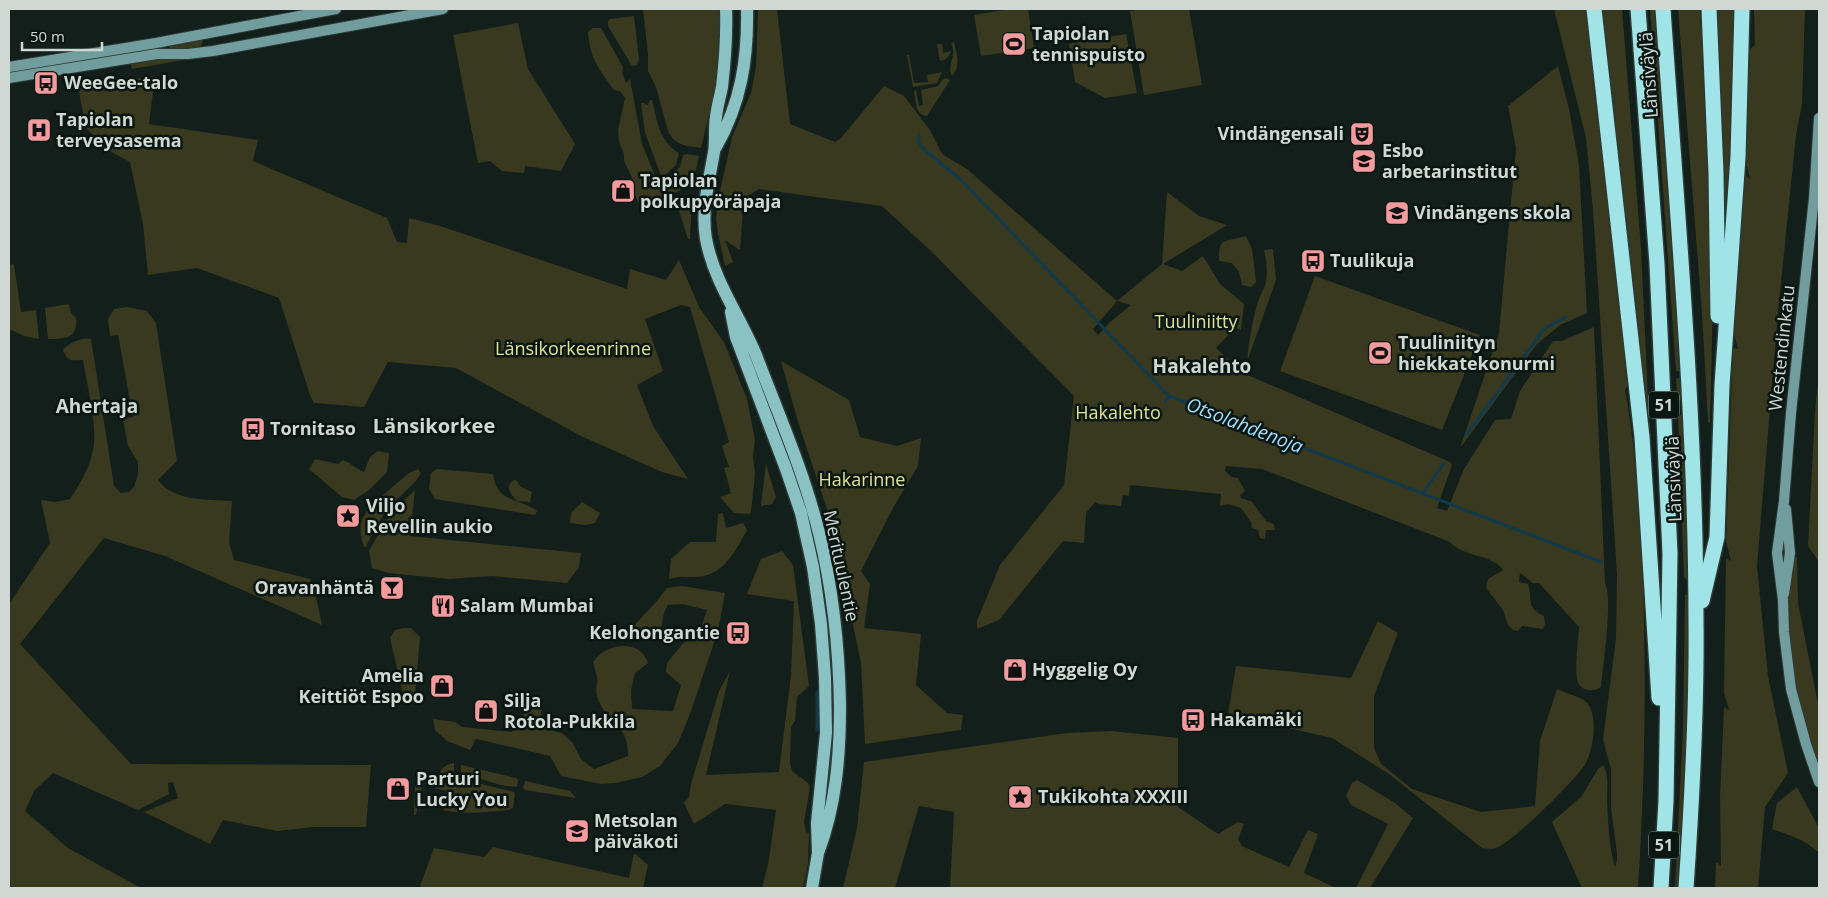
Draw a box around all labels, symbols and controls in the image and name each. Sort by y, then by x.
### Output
scale bar [22,20,102,52]
place label: Tapiolan tennispuisto [1032,21,1145,66]
text: 50 m [30,26,65,46]
sports icon: Tapiolan tennispuisto [1001,31,1027,57]
street label: Länsiväylä [1633,31,1663,119]
bus stop icon: WeeGee-talo [33,70,59,96]
place label: WeeGee-talo [64,70,178,94]
place label: Tapiolan terveysasema [56,107,182,152]
hospital icon: Tapiolan terveysasema [26,117,52,143]
place label: Vindängensali [1217,121,1344,145]
theatre icon: Vindängensali [1349,121,1375,147]
place label: Esbo arbetarinstitut [1382,138,1517,183]
school or university icon: Esbo arbetarinstitut [1351,148,1377,174]
place label: Tapiolan polkupyöräpaja [640,168,781,213]
shop icon: Tapiolan polkupyöräpaja [610,178,636,204]
school or university icon: Vindängens skola [1384,200,1410,226]
place label: Vindängens skola [1414,200,1571,224]
bus stop icon: Tuulikuja [1300,248,1326,274]
place label: Tuulikuja [1330,248,1414,272]
street label: Westendinkatu [1762,284,1800,412]
park label: Tuuliniitty [1154,309,1239,333]
place label: Tuuliniityn hiekkatekonurmi [1398,330,1555,375]
park label: Länsikorkeenrinne [495,336,651,360]
sports icon: Tuuliniityn hiekkatekonurmi [1367,340,1393,366]
district label: Hakalehto [1153,353,1251,379]
water label: Otsolahdenoja [1183,391,1307,459]
road number: 51 [1649,392,1679,418]
district label: Ahertaja [56,393,138,419]
park label: Hakalehto [1075,400,1161,424]
district label: Länsikorkee [373,412,495,439]
bus stop icon: Tornitaso [240,416,266,442]
place label: Tornitaso [270,416,356,440]
street label: Länsiväylä [1660,436,1686,522]
park label: Hakarinne [819,467,905,491]
place label: Viljo Revellin aukio [366,493,493,538]
place icon: Viljo Revellin aukio [335,503,361,529]
street label: Merituulentie [818,508,866,624]
place label: Oravanhäntä [254,575,374,599]
bar icon: Oravanhäntä [379,575,405,601]
restaurant icon: Salam Mumbai [430,593,456,619]
place label: Salam Mumbai [460,593,594,617]
place label: Kelohongantie [589,620,720,644]
bus stop icon: Kelohongantie [725,620,751,646]
shop icon: Hyggelig Oy [1002,657,1028,683]
place label: Hyggelig Oy [1032,657,1138,681]
place label: Amelia Keittiöt Espoo [298,663,424,708]
shop icon: Amelia Keittiöt Espoo [429,673,455,699]
place label: Silja Rotola-Pukkila [504,688,635,733]
shop icon: Silja Rotola-Pukkila [473,698,499,724]
bus stop icon: Hakamäki [1180,707,1206,733]
place label: Hakamäki [1210,707,1302,731]
place label: Parturi Lucky You [416,766,508,811]
shop icon: Parturi Lucky You [385,776,411,802]
place icon: Tukikohta XXXIII [1007,784,1033,810]
place label: Tukikohta XXXIII [1038,784,1188,808]
place label: Metsolan päiväkoti [594,808,678,853]
school or university icon: Metsolan päiväkoti [564,818,590,844]
road number: 51 [1649,832,1679,858]

